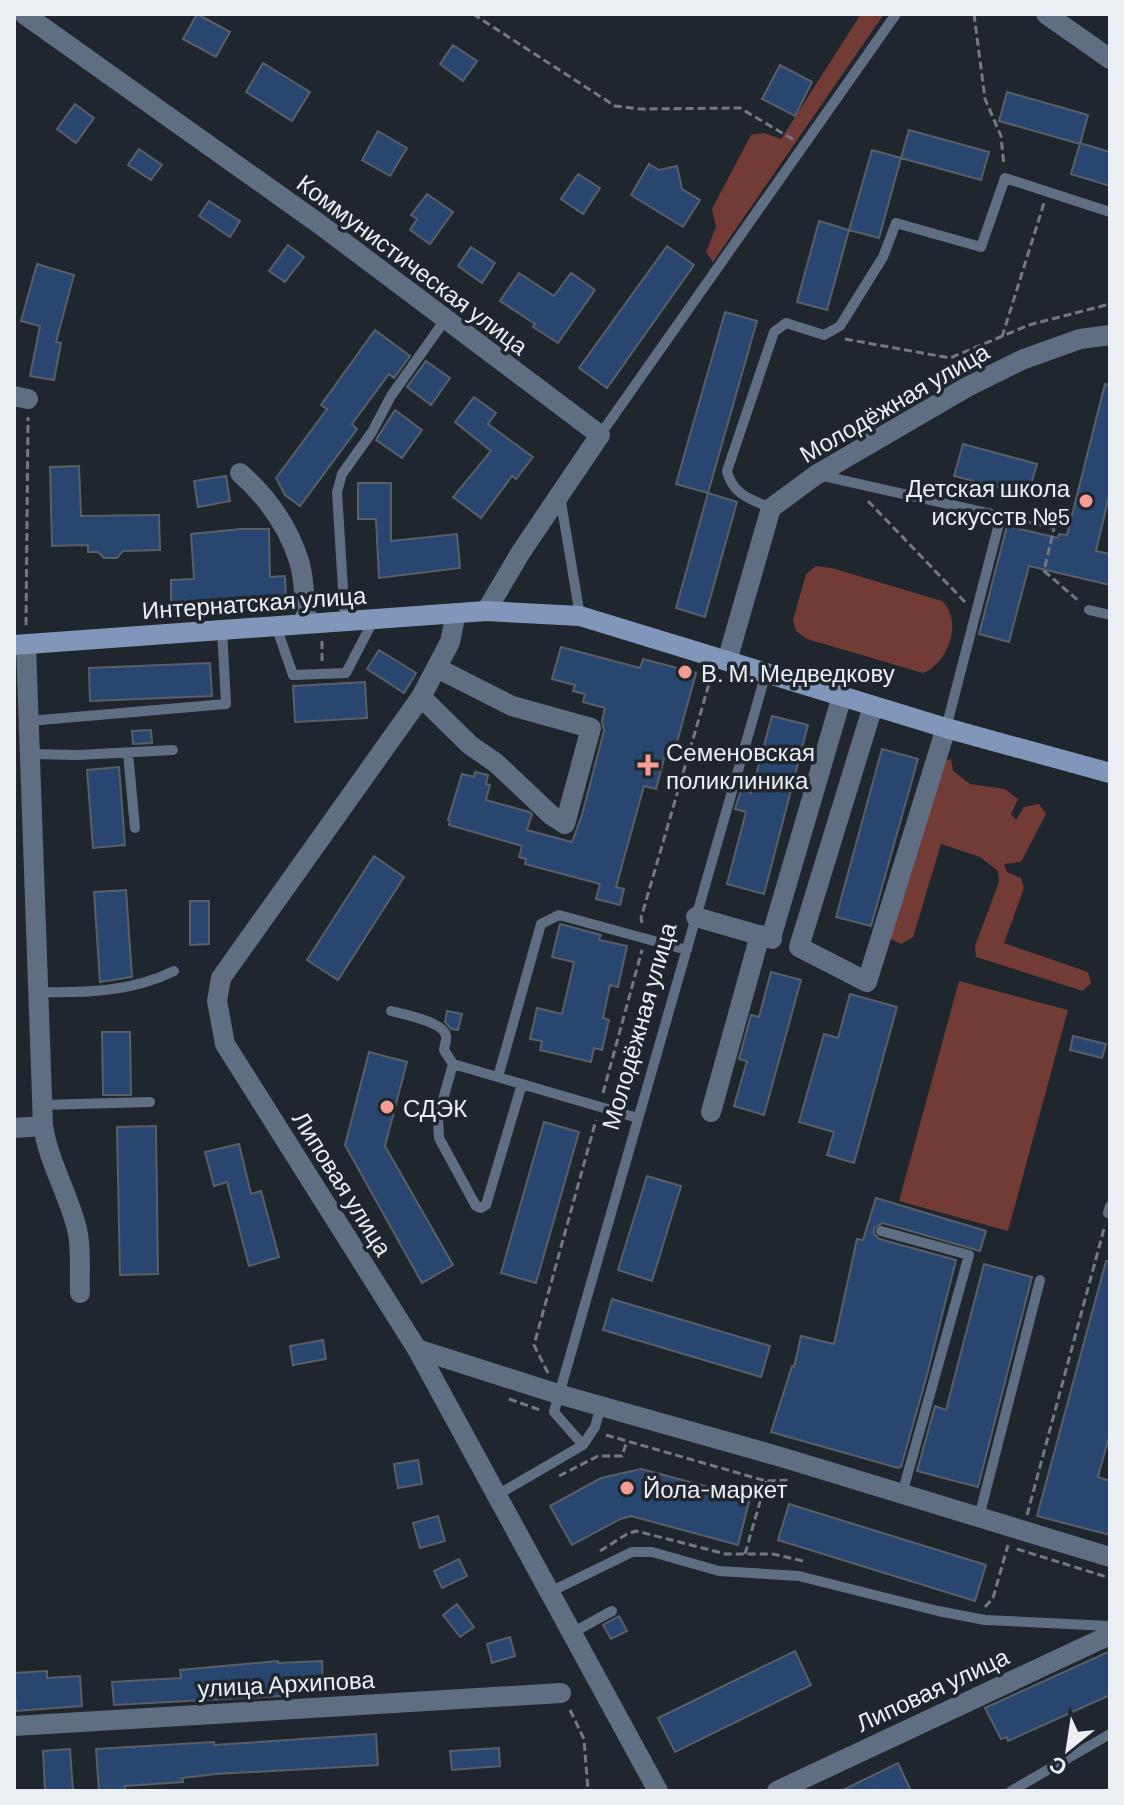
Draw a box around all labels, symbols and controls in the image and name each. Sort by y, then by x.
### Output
street label: Коммунистическая улица [292,168,535,361]
street label: Молодёжная улица [794,336,994,468]
place label: Детская школа искусств №5 [906,473,1071,530]
marker: Детская школа искусств №5 [1077,492,1095,510]
street label: Интернатская улица [141,580,368,624]
place label: В. М. Медведкову [701,658,895,687]
marker: В. М. Медведкову [676,663,694,681]
place label: Семеновская поликлиника [666,737,815,794]
marker: Семеновская поликлиника [637,754,659,776]
street label: Молодёжная улица [595,919,682,1133]
place label: СДЭК [403,1093,467,1122]
marker: СДЭК [378,1098,396,1116]
street label: Липовая улица [287,1105,399,1261]
place label: Йола-маркет [643,1474,787,1503]
marker: Йола-маркет [618,1479,636,1497]
street label: Липовая улица [851,1641,1014,1737]
street label: улица Архипова [197,1664,376,1702]
north arrow [1028,1709,1108,1789]
text: С [1044,1752,1071,1782]

